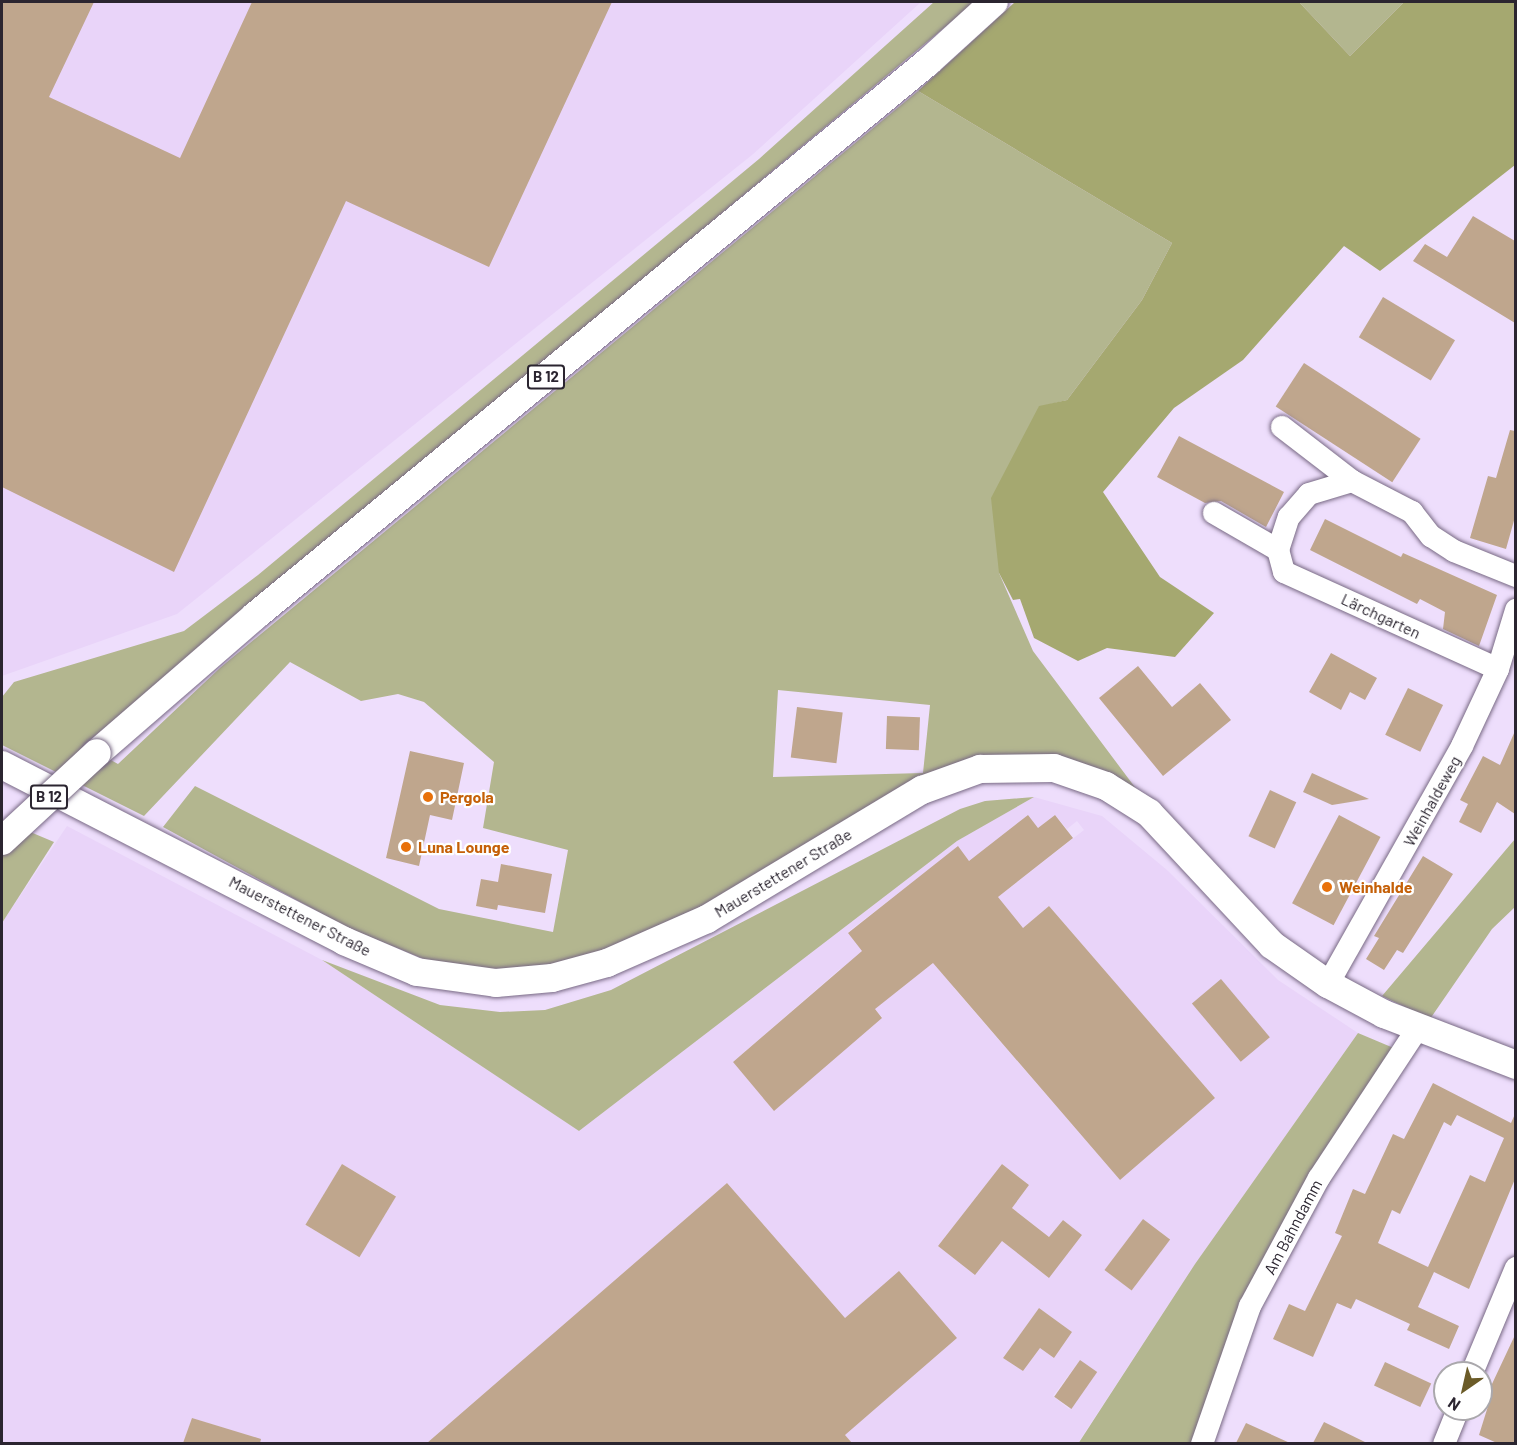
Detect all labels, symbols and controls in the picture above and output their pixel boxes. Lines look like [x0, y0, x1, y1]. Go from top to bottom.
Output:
road number: B 12 [526, 365, 566, 389]
street label: Lärchgarten [1338, 589, 1424, 643]
street label: Weinhaldeweg [1399, 752, 1465, 850]
road number: B 12 [29, 785, 68, 809]
place label: Pergola [440, 787, 494, 807]
marker: Pergola [421, 790, 435, 804]
street label: Mauerstettener Straße [711, 824, 855, 922]
place label: Luna Lounge [418, 837, 509, 857]
marker: Luna Lounge [399, 840, 413, 854]
street label: Mauerstettener Straße [226, 872, 374, 960]
place label: Weinhalde [1339, 877, 1412, 897]
marker: Weinhalde [1320, 880, 1334, 894]
street label: Am Bahndamm [1260, 1176, 1326, 1278]
north arrow [1433, 1361, 1493, 1421]
text: N [1444, 1394, 1464, 1416]

